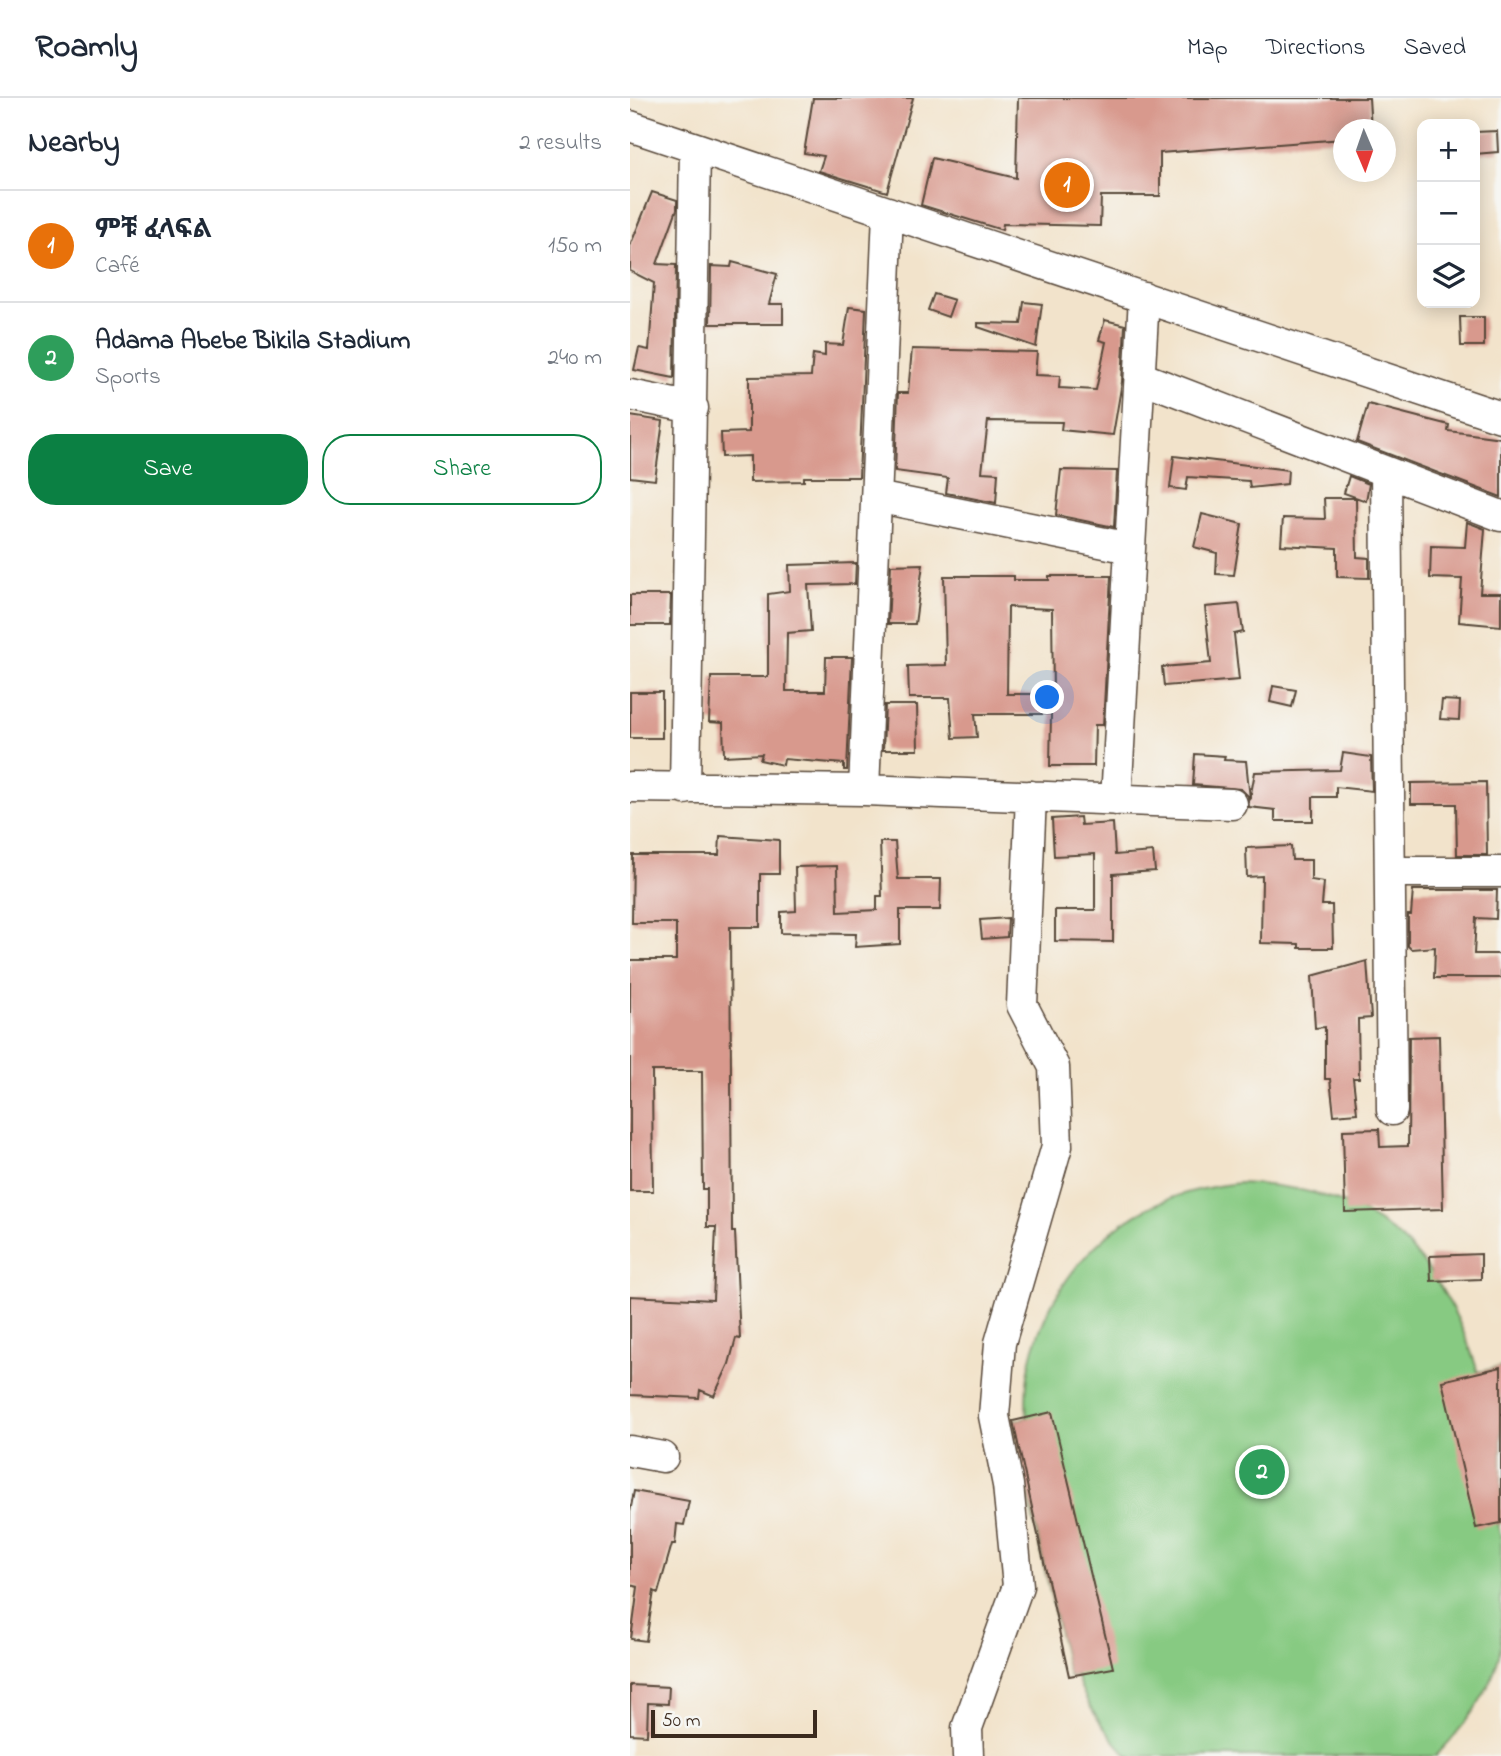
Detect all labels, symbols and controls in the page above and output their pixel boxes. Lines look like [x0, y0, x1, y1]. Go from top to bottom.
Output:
text: Roamly [35, 24, 138, 72]
text: Map [1187, 31, 1228, 66]
text: Directions [1266, 31, 1365, 66]
text: Saved [1403, 31, 1466, 66]
north arrow [1333, 119, 1396, 182]
map controls [1417, 119, 1480, 308]
button: + [1417, 119, 1480, 182]
text: Nearby [28, 122, 120, 166]
text: 2 results [519, 127, 602, 160]
pin: 1 [1044, 159, 1090, 211]
button: − [1417, 182, 1480, 245]
text: ምቹ ፈላፍል [95, 212, 212, 250]
text: 1 [47, 230, 55, 263]
text: 150 m [548, 230, 602, 263]
button: layers [1417, 245, 1480, 308]
text: Café [95, 250, 140, 283]
text: Adama Abebe Bikila Stadium [95, 323, 411, 361]
text: 2 [45, 342, 57, 375]
text: 240 m [548, 342, 602, 375]
text: Sports [95, 361, 161, 394]
button: Save [28, 434, 308, 505]
button: Share [322, 434, 602, 505]
your location [1030, 680, 1064, 714]
pin: 2 [1239, 1446, 1285, 1498]
scale bar [651, 1707, 817, 1739]
text: 50 m [662, 1708, 701, 1735]

